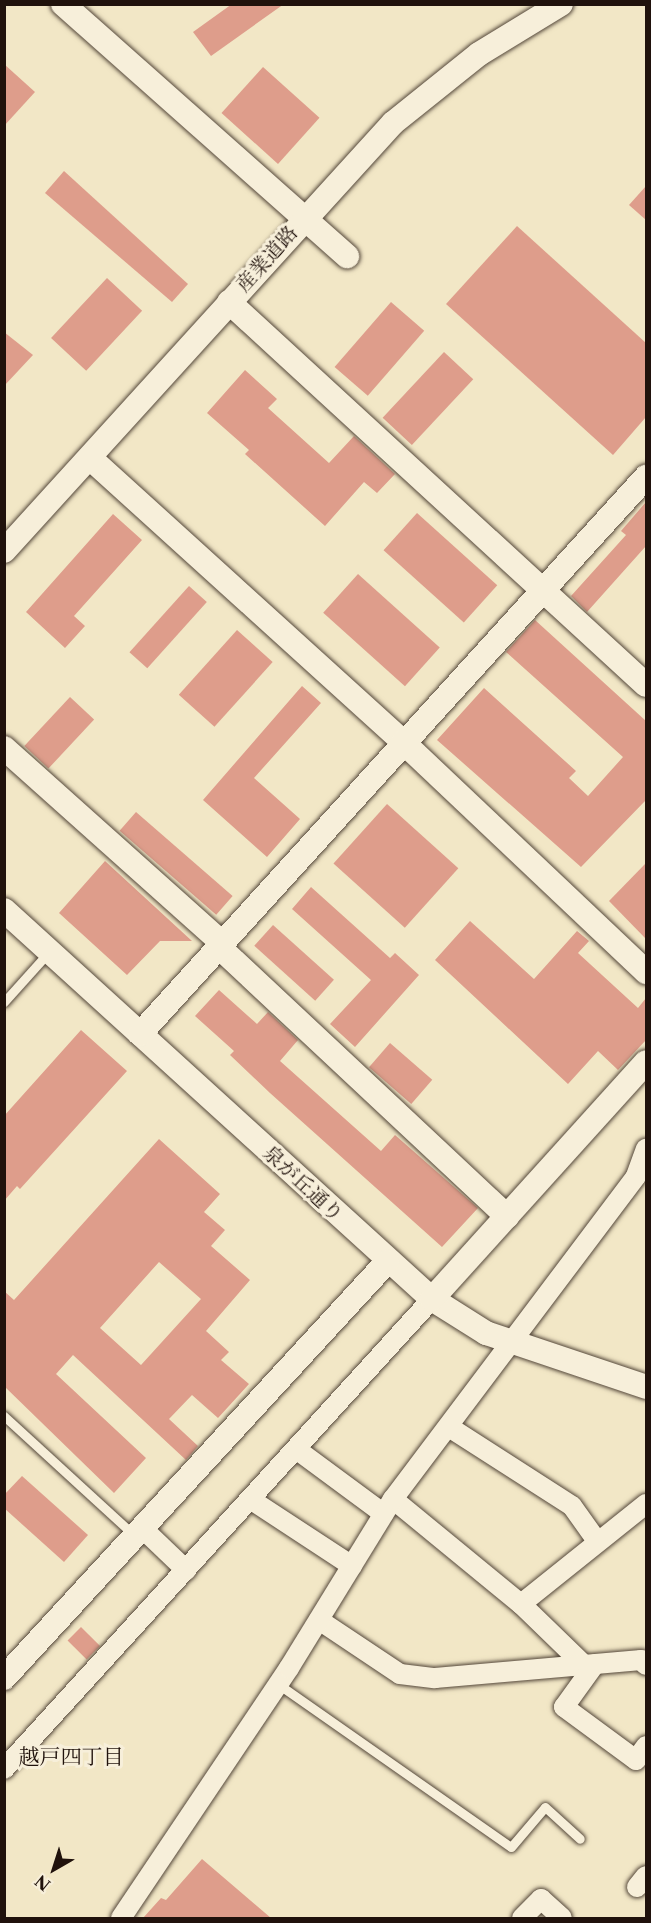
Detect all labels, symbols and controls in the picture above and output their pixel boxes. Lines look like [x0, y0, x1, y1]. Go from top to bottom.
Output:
street label: 産業道路 [231, 221, 303, 297]
street label: 泉が丘通り [258, 1141, 348, 1227]
district label: 越戸四丁目 [19, 1744, 123, 1770]
north arrow [24, 1839, 84, 1899]
text: N [31, 1871, 54, 1895]

